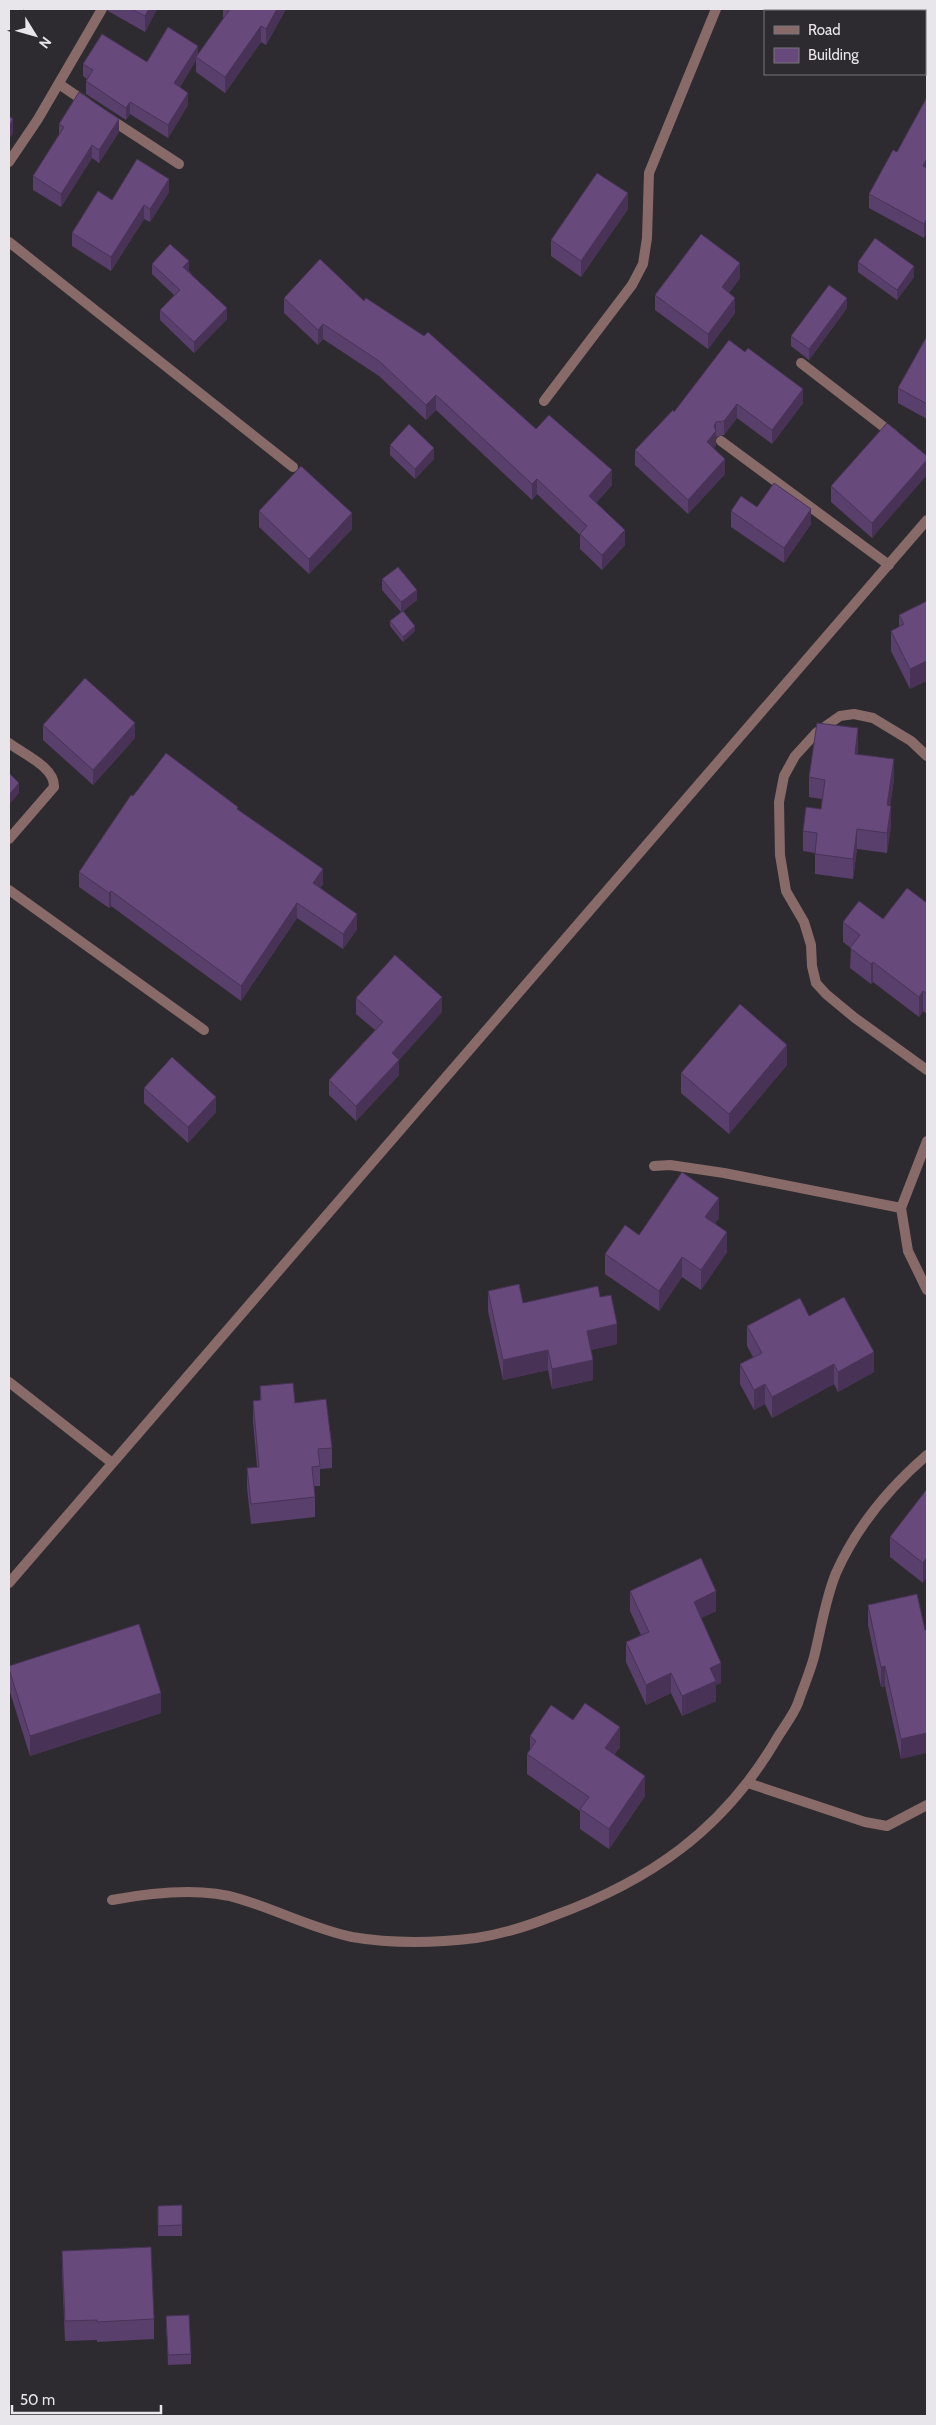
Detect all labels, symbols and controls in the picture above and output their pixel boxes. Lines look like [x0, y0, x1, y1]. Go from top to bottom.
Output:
north arrow [10, 10, 60, 60]
legend [764, 10, 926, 75]
text: Road [808, 21, 841, 39]
text: N [35, 33, 56, 52]
text: Building [808, 46, 859, 64]
scale bar [12, 2382, 161, 2414]
text: 50 m [20, 2391, 55, 2409]

